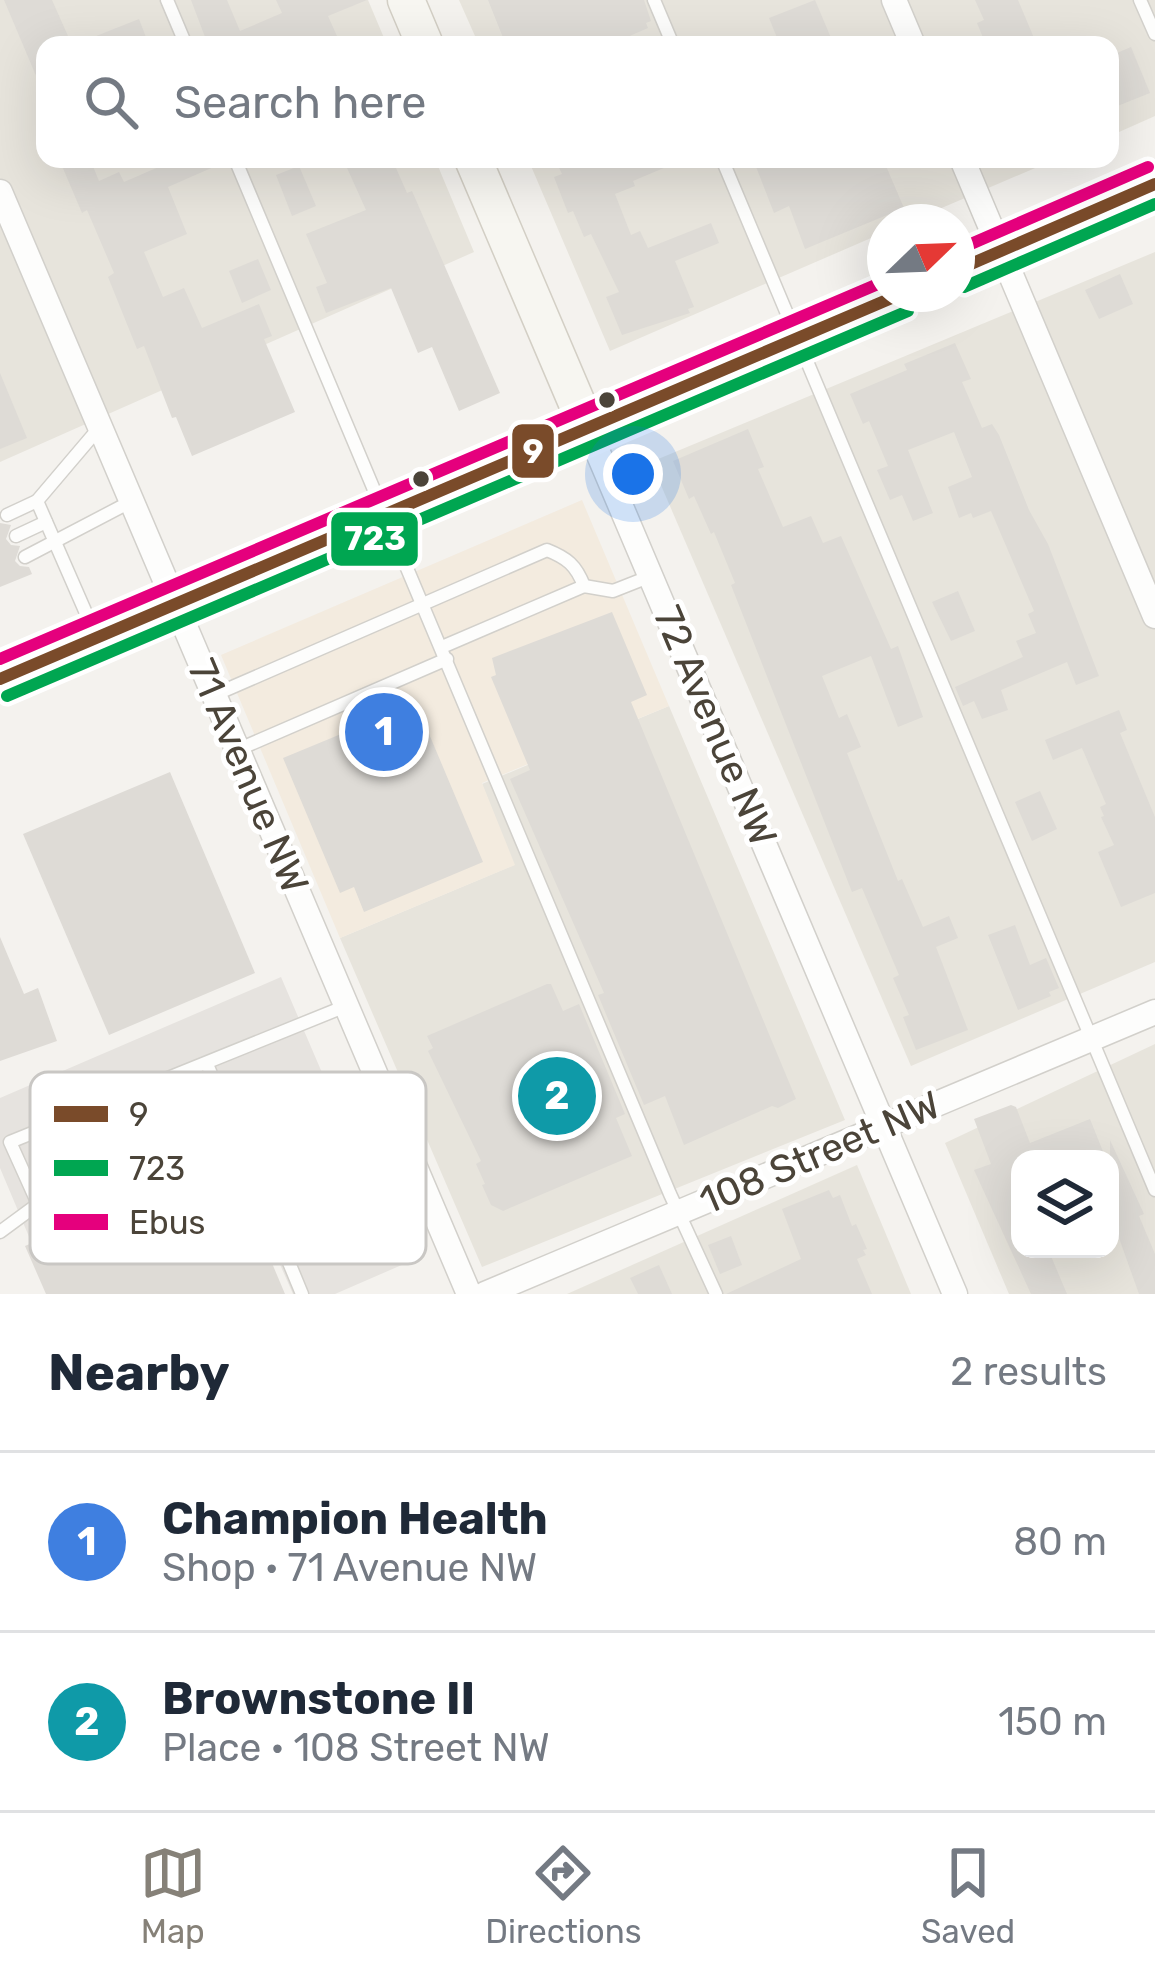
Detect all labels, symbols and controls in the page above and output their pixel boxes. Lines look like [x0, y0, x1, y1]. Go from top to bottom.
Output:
search box [36, 36, 1119, 168]
icon: search [78, 69, 144, 135]
text: Search here [174, 76, 426, 129]
north arrow [867, 204, 975, 312]
unlabelled marker [596, 389, 618, 411]
line badge: 9 [510, 422, 556, 480]
text: 9 [522, 432, 544, 471]
your location [603, 444, 663, 504]
unlabelled marker [410, 468, 432, 490]
line badge: 723 [329, 510, 420, 568]
text: 723 [344, 519, 406, 558]
street label: 72 Avenue NW [644, 599, 786, 853]
street label: 71 Avenue NW [178, 652, 318, 900]
pin: 1 [345, 687, 423, 777]
pin: 2 [518, 1051, 596, 1141]
legend [30, 1072, 426, 1264]
street label: 108 Street NW [693, 1082, 947, 1224]
text: 9 [129, 1095, 149, 1134]
text: 723 [129, 1149, 185, 1188]
map controls [1011, 1150, 1119, 1258]
button: layers [1011, 1150, 1119, 1258]
text: Ebus [129, 1203, 205, 1242]
text: Nearby [48, 1342, 230, 1403]
text: 2 results [950, 1349, 1107, 1395]
text: Champion Health [162, 1492, 548, 1545]
text: 1 [77, 1519, 97, 1565]
text: 80 m [1013, 1519, 1107, 1565]
text: Shop · 71 Avenue NW [162, 1545, 537, 1591]
text: Brownstone II [162, 1672, 475, 1725]
text: 2 [74, 1699, 100, 1745]
text: 150 m [998, 1699, 1107, 1745]
text: Place · 108 Street NW [162, 1725, 550, 1771]
tab: Map [140, 1840, 206, 1951]
tab: Directions [485, 1840, 642, 1951]
tab: Saved [921, 1840, 1015, 1951]

